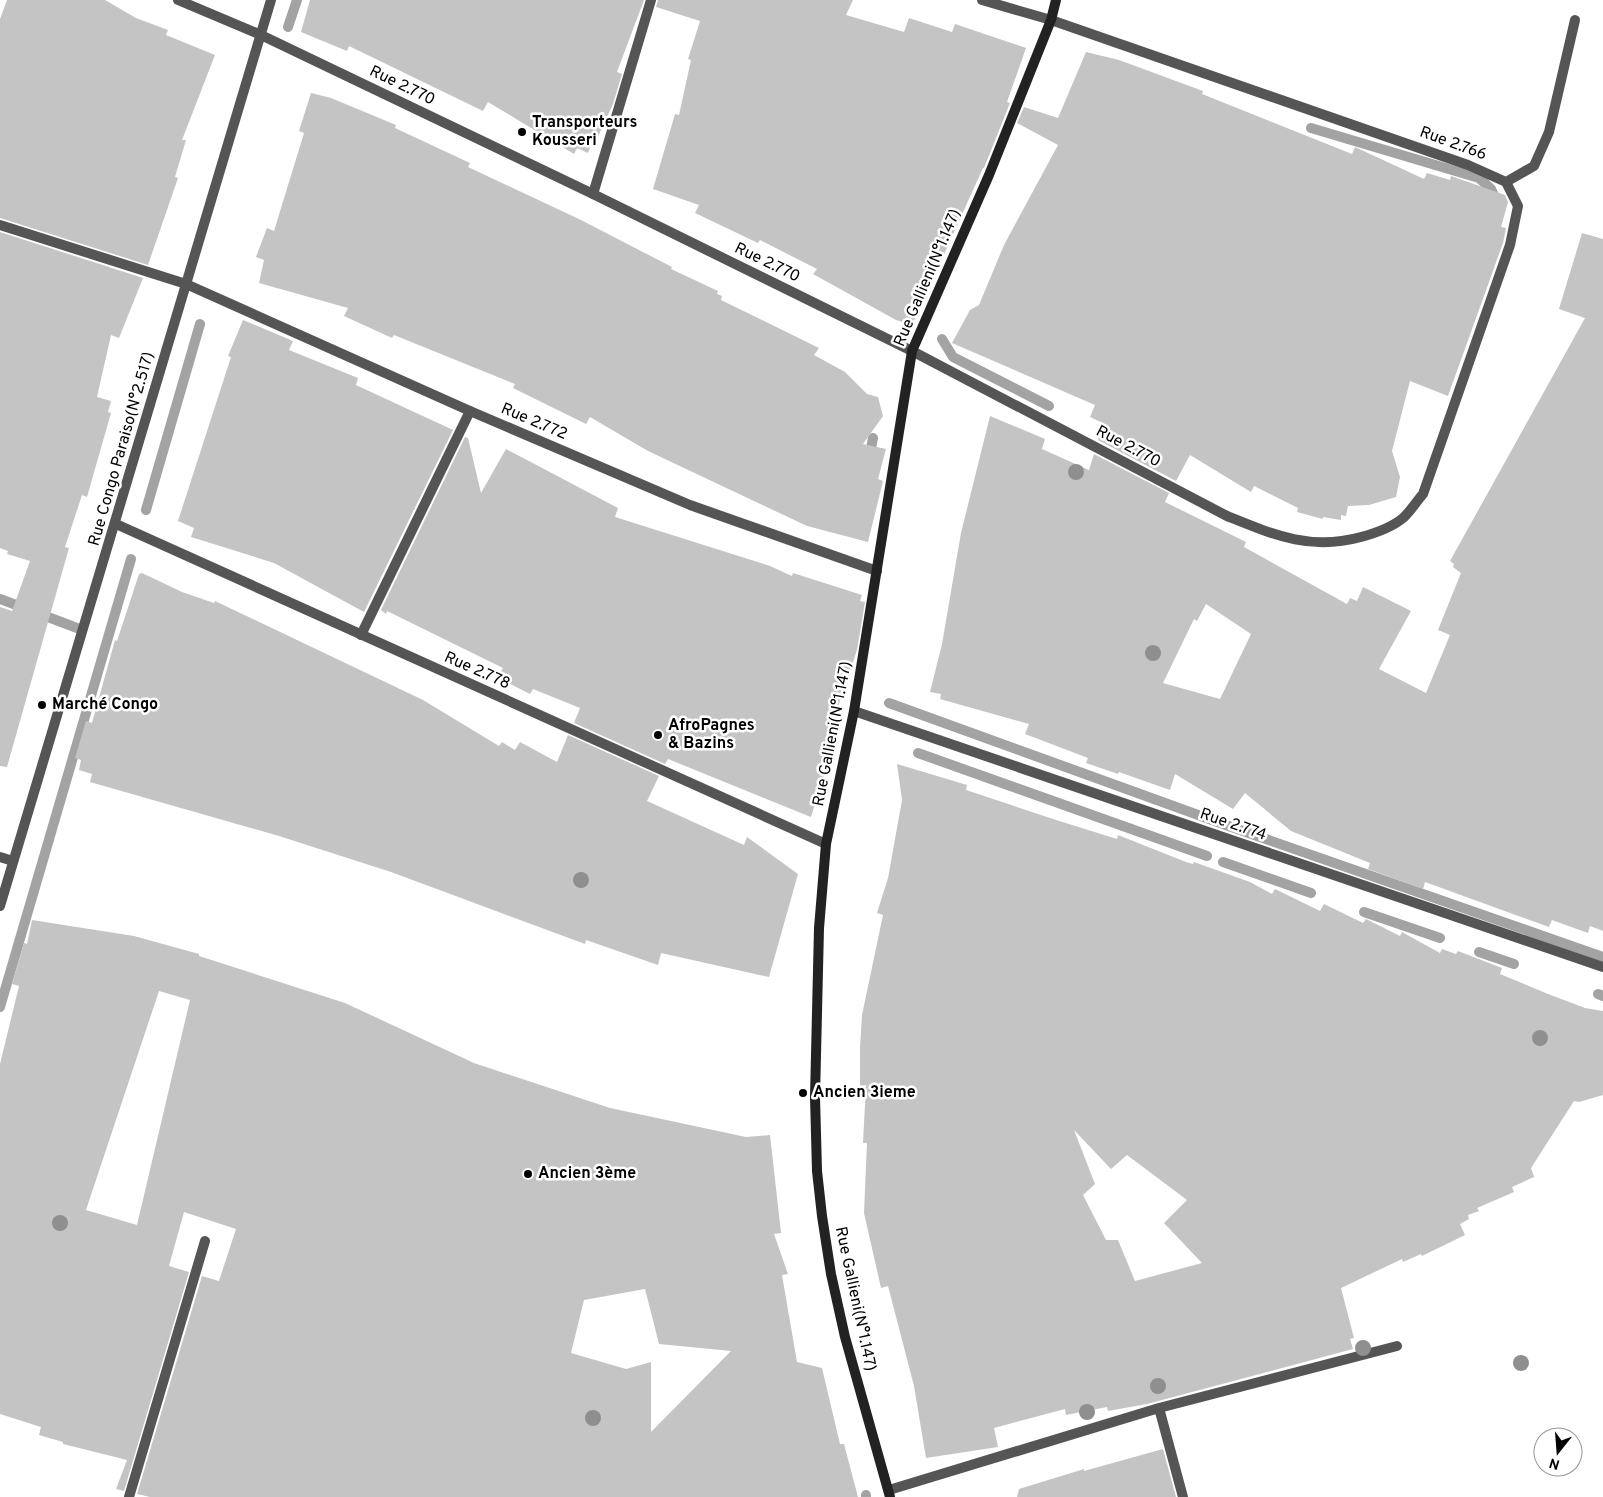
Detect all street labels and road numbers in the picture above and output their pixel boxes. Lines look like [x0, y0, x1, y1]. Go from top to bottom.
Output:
street label: Rue 2.770 [366, 62, 438, 110]
street label: Rue 2.766 [1417, 123, 1489, 165]
street label: Rue Gallieni(N°1.147) [890, 206, 966, 350]
street label: Rue 2.770 [731, 239, 803, 287]
street label: Rue Congo Paraiso(N°2.517) [85, 350, 159, 548]
street label: Rue 2.772 [498, 399, 570, 445]
street label: Rue 2.770 [1092, 422, 1164, 472]
street label: Rue 2.778 [441, 648, 513, 694]
street label: Rue Gallieni(N°1.147) [809, 660, 857, 808]
street label: Rue 2.774 [1197, 804, 1269, 846]
street label: Rue Gallieni(N°1.147) [830, 1225, 880, 1373]

